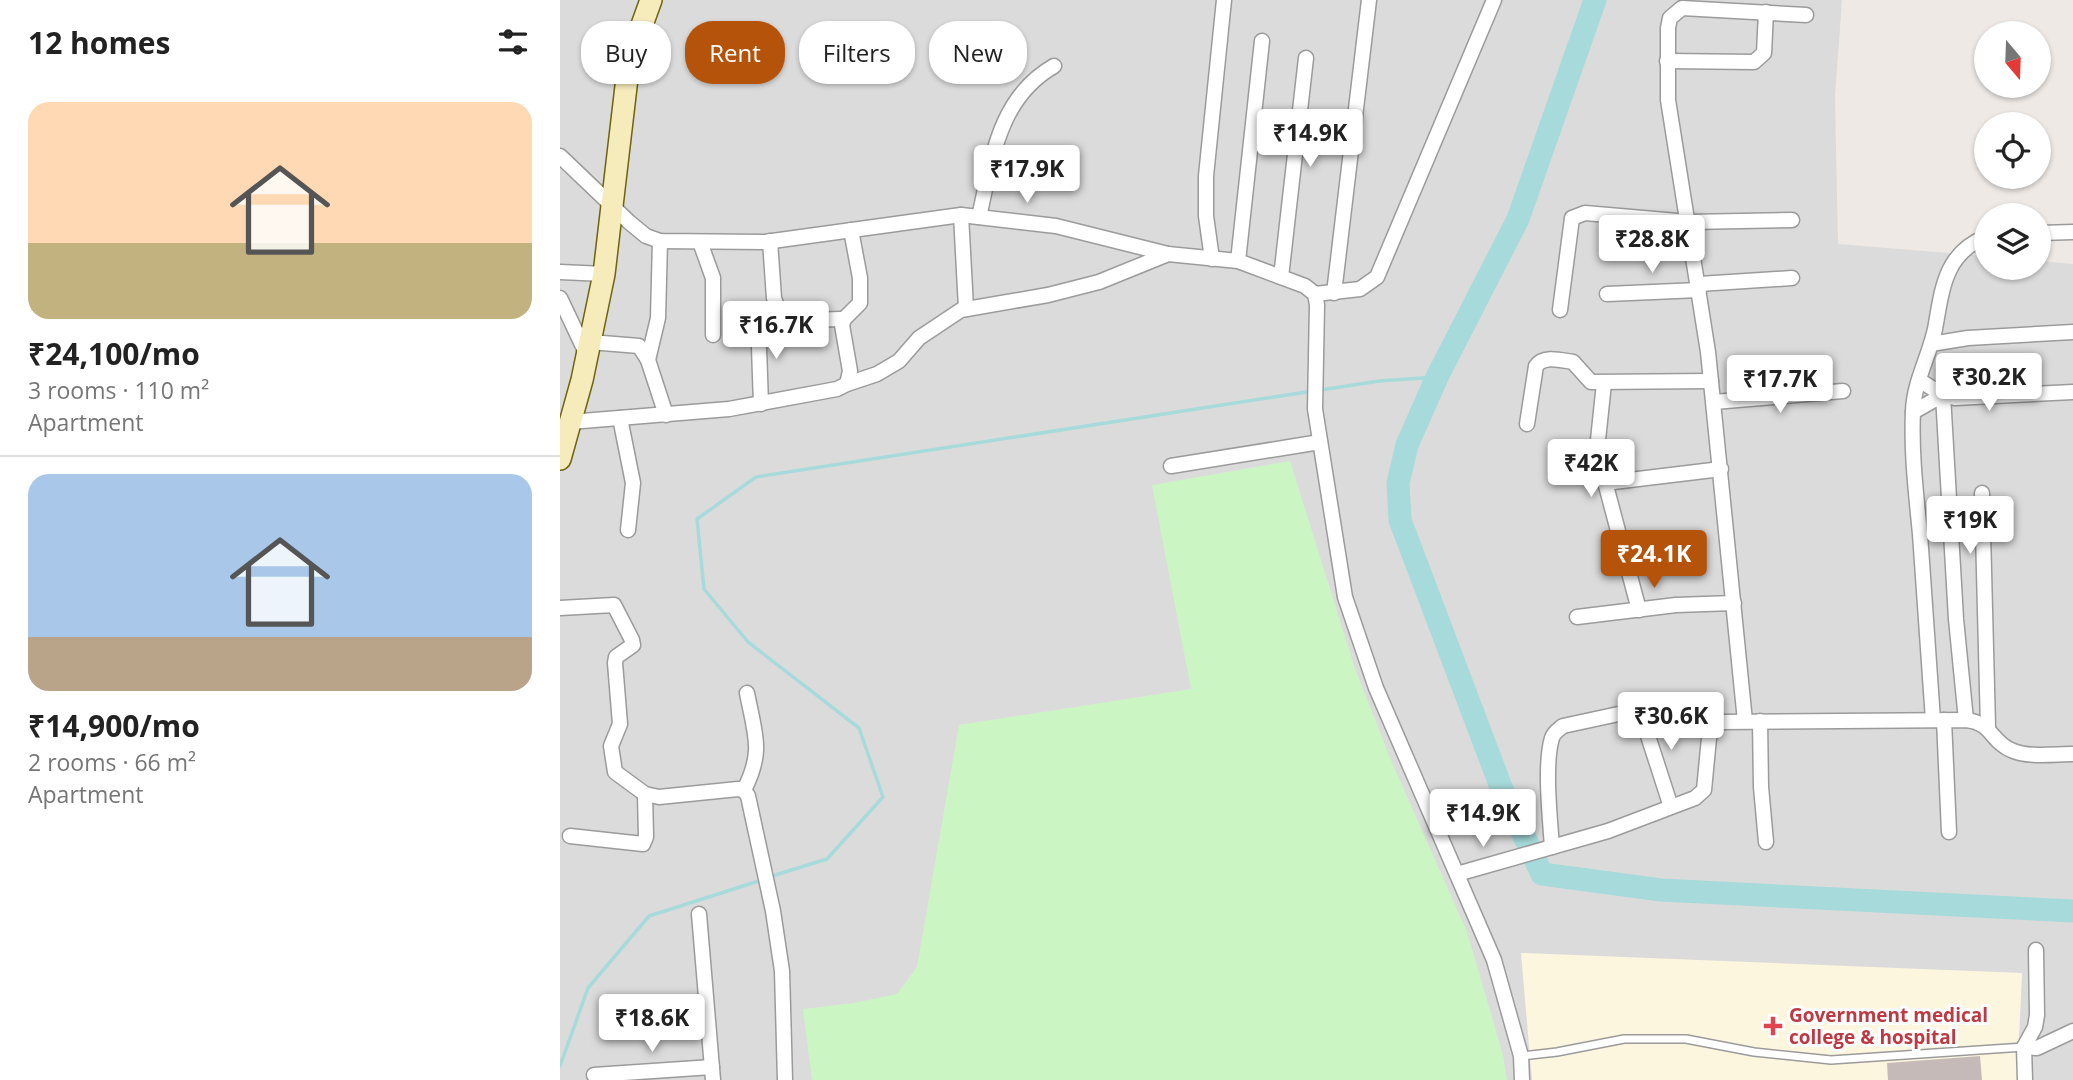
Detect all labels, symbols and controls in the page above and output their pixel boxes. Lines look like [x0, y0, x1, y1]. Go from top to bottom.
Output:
chip: Buy [581, 21, 671, 84]
chip: Rent [685, 21, 785, 84]
chip: Filters [799, 21, 915, 84]
chip: New [929, 21, 1027, 84]
north arrow [1974, 21, 2051, 98]
map controls [1974, 21, 2051, 280]
text: 12 homes [28, 22, 171, 63]
icon: filters [494, 23, 532, 61]
pin: ₹14.9K [1253, 110, 1367, 169]
button: locate [1974, 112, 2051, 189]
text: ₹14.9K [1273, 116, 1347, 148]
pin: ₹17.9K [970, 146, 1084, 205]
icon: home [217, 147, 343, 273]
text: ₹17.9K [990, 152, 1064, 184]
button: layers [1974, 203, 2051, 280]
pin: ₹28.8K [1595, 216, 1709, 275]
text: ₹28.8K [1615, 222, 1689, 254]
pin: ₹16.7K [719, 302, 833, 361]
text: ₹16.7K [739, 308, 813, 340]
text: ₹24,100/mo [28, 333, 200, 374]
pin: ₹30.2K [1932, 354, 2046, 413]
pin: ₹17.7K [1723, 356, 1837, 415]
text: ₹30.2K [1952, 360, 2026, 392]
text: ₹17.7K [1743, 362, 1817, 394]
text: 3 rooms · 110 m² [28, 374, 209, 406]
text: Apartment [28, 406, 144, 438]
pin: ₹42K [1550, 440, 1632, 499]
text: ₹42K [1564, 446, 1618, 478]
pin: ₹19K [1929, 496, 2011, 556]
text: ₹19K [1943, 503, 1997, 535]
icon: home [217, 519, 343, 645]
pin: ₹24.1K [1597, 530, 1711, 590]
text: ₹24.1K [1617, 537, 1691, 569]
pin: ₹30.6K [1614, 692, 1728, 752]
text: ₹30.6K [1634, 699, 1708, 731]
text: ₹14,900/mo [28, 705, 200, 746]
text: 2 rooms · 66 m² [28, 746, 196, 778]
text: Apartment [28, 778, 144, 810]
pin: ₹14.9K [1426, 790, 1540, 849]
text: ₹14.9K [1446, 796, 1520, 828]
pin: ₹18.6K [595, 995, 709, 1054]
text: ₹18.6K [615, 1001, 689, 1033]
place label: Government medical college & hospital [1789, 1002, 1988, 1050]
marker: Government medical college & hospital [1763, 1016, 1783, 1036]

